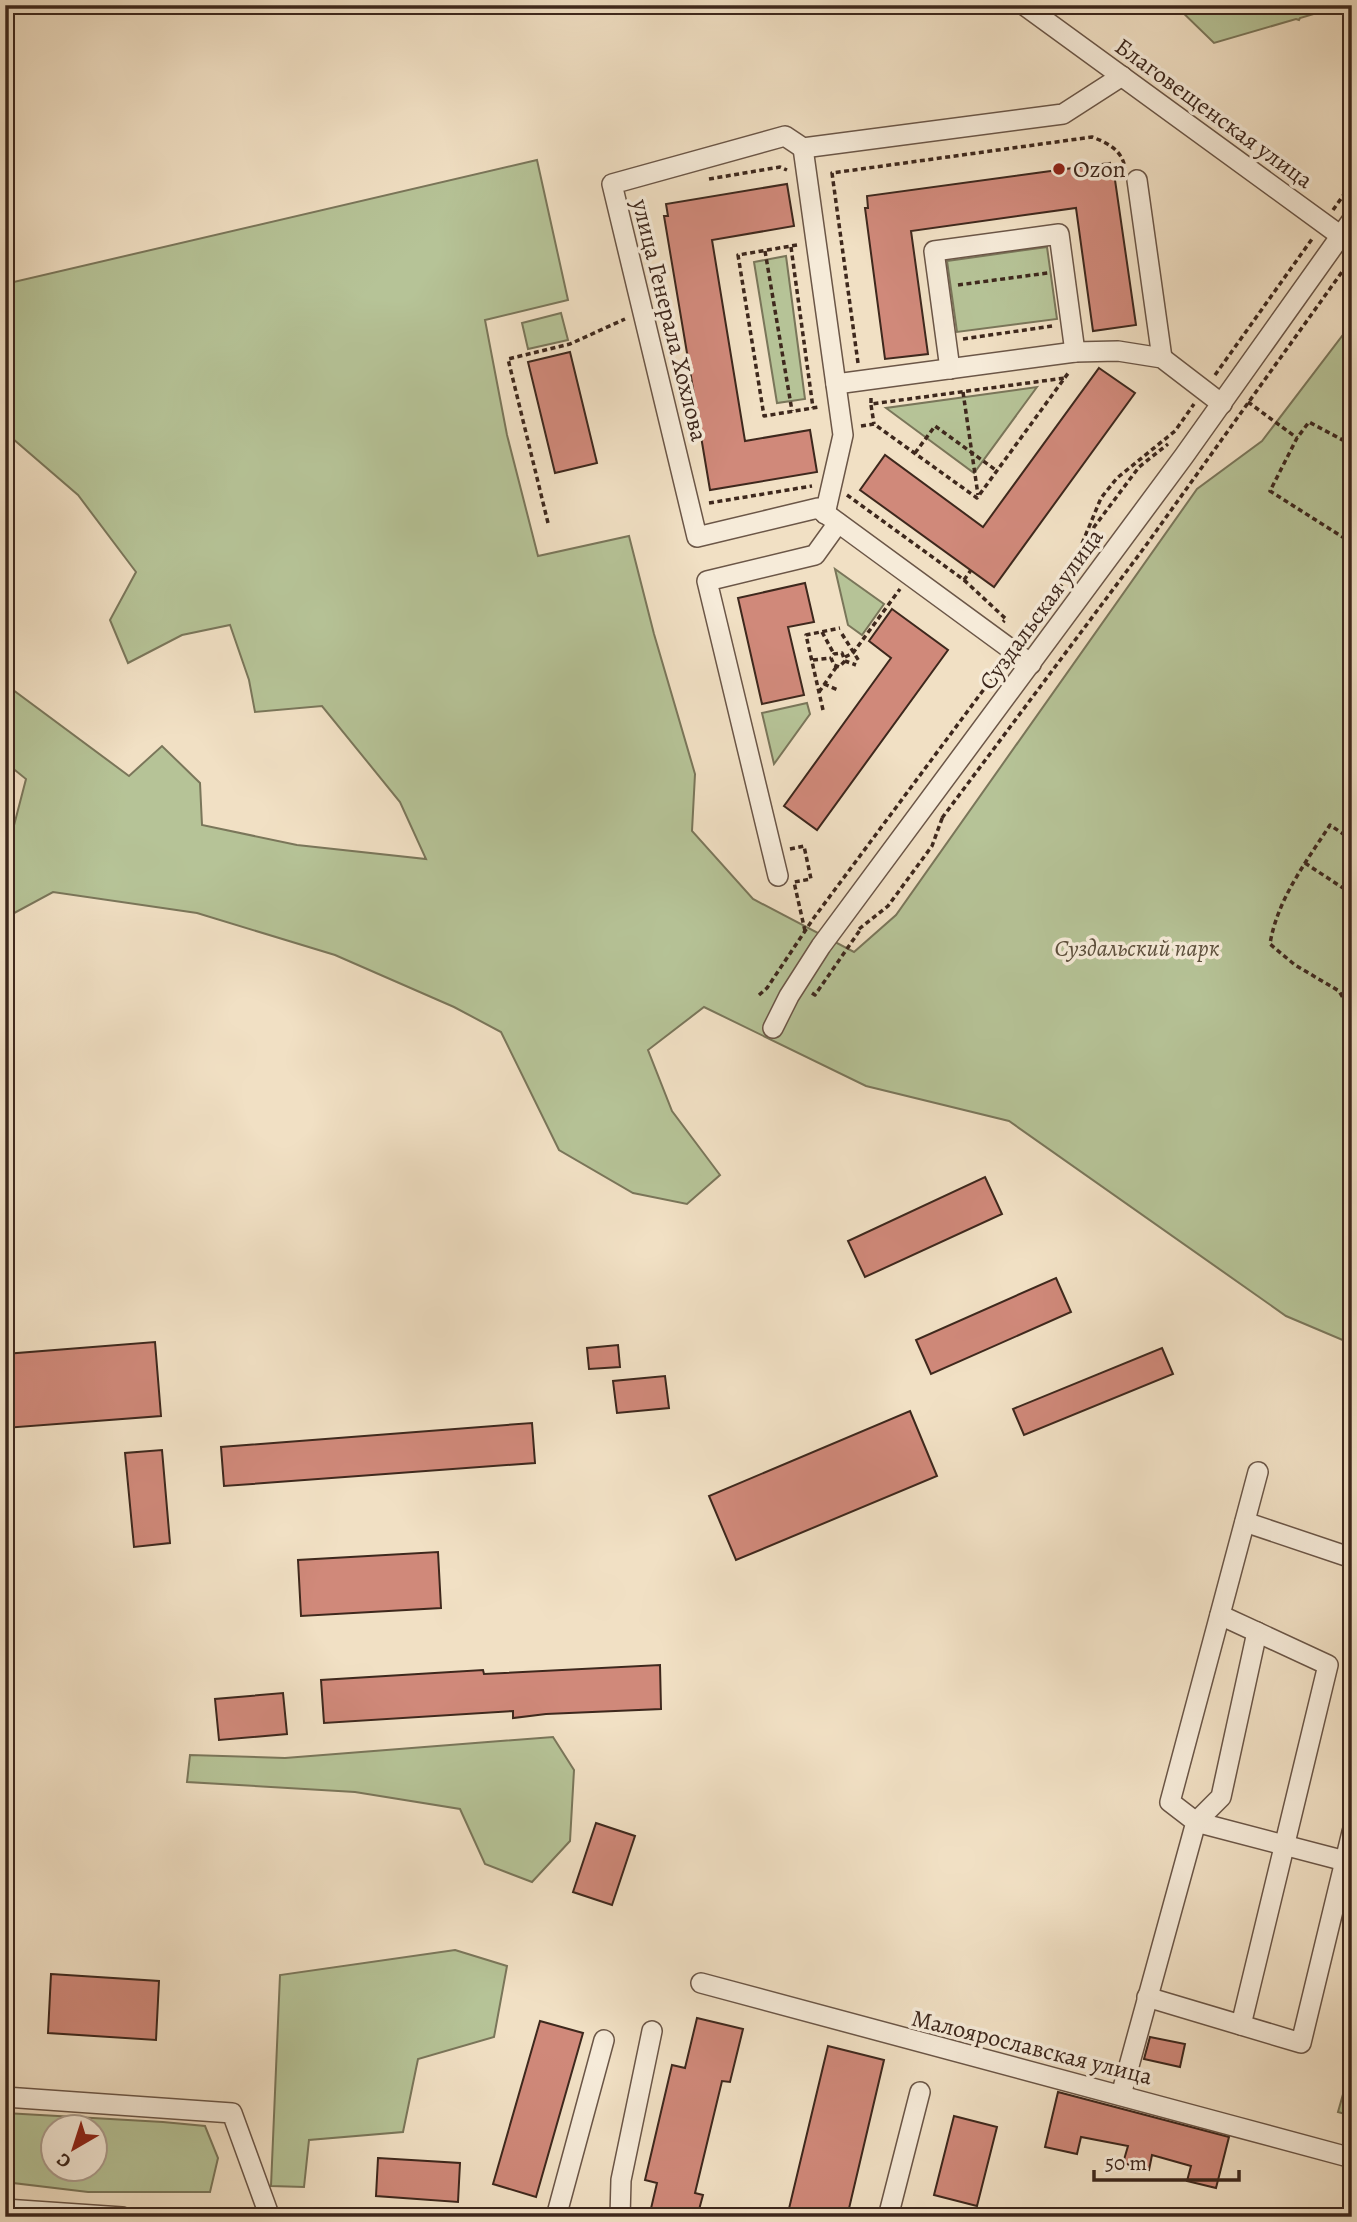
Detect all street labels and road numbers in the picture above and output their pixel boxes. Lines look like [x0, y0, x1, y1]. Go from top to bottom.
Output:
street label: Благовещенская улица [1109, 30, 1319, 196]
street label: улица Генерала Хохлова [624, 195, 716, 444]
street label: Суздальская улица [972, 522, 1110, 696]
street label: Малоярославская улица [908, 2002, 1156, 2092]

